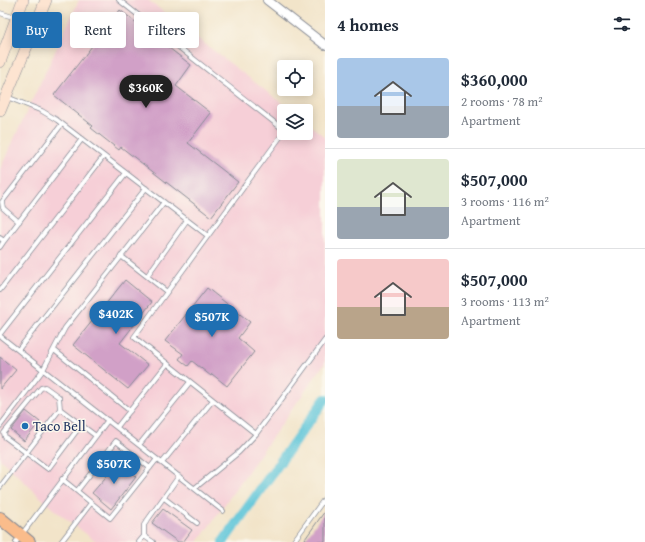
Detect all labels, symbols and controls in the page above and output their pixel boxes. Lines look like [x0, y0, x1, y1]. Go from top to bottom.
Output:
chip: Buy [12, 12, 62, 48]
chip: Rent [70, 12, 126, 48]
chip: Filters [134, 12, 199, 48]
text: 4 homes [337, 12, 399, 37]
icon: filters [611, 13, 633, 35]
map controls [277, 60, 313, 140]
button: locate [277, 60, 313, 96]
text: $360,000 [461, 67, 527, 92]
icon: home [369, 74, 417, 122]
pin: $360K [118, 75, 174, 109]
text: $360K [128, 78, 164, 97]
text: 2 rooms · 78 m² [461, 92, 543, 111]
button: layers [277, 104, 313, 140]
text: Apartment [461, 111, 521, 130]
text: $507,000 [461, 167, 527, 192]
icon: home [369, 175, 417, 223]
text: 3 rooms · 116 m² [461, 192, 549, 211]
text: Apartment [461, 211, 521, 230]
text: $507,000 [461, 267, 527, 292]
icon: home [369, 275, 417, 323]
text: 3 rooms · 113 m² [461, 292, 549, 311]
pin: $402K [88, 301, 144, 335]
text: $402K [98, 304, 134, 323]
pin: $507K [184, 304, 240, 338]
text: $507K [194, 307, 230, 326]
text: Apartment [461, 311, 521, 330]
place label: Taco Bell [33, 416, 86, 436]
marker: Taco Bell [20, 421, 30, 431]
pin: $507K [86, 451, 142, 485]
text: $507K [96, 454, 132, 473]

